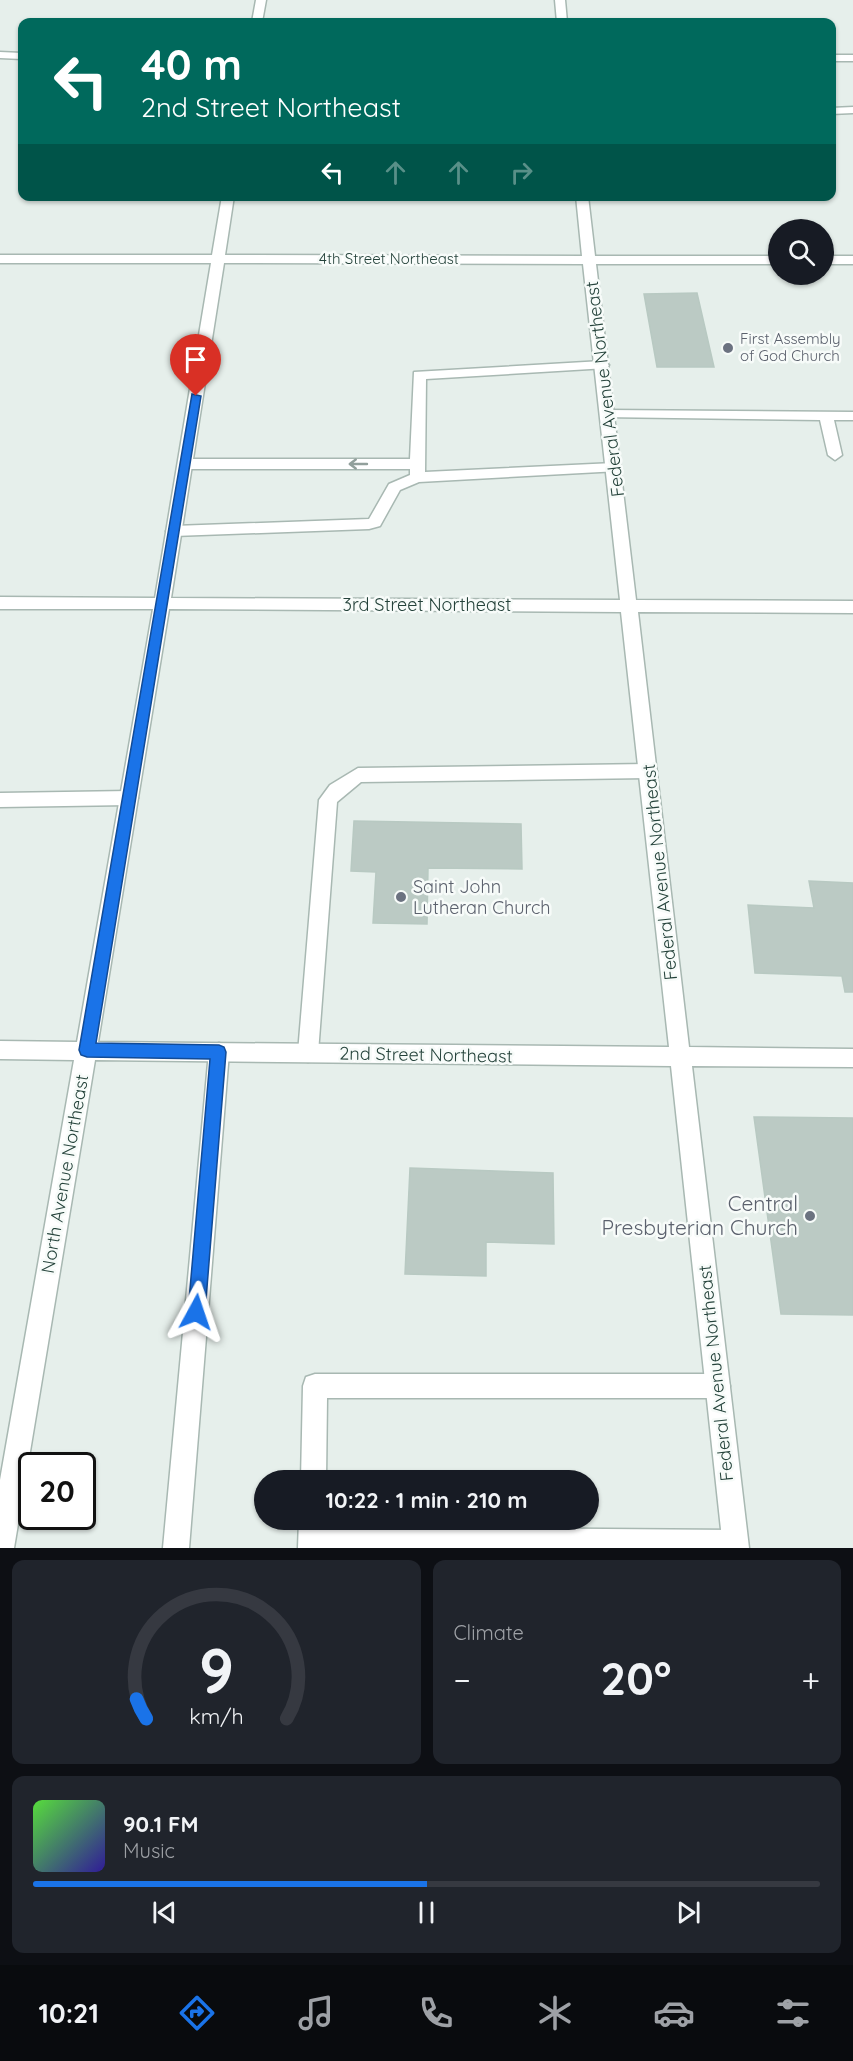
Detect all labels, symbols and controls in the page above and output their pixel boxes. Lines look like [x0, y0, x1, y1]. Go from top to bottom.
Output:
text: 40 m [141, 38, 242, 91]
icon: left [42, 42, 120, 120]
text: 2nd Street Northeast [141, 90, 401, 124]
icon: left [316, 156, 349, 189]
icon: ahead [379, 156, 412, 189]
icon: ahead [442, 156, 475, 189]
icon: right [505, 156, 538, 189]
map controls [768, 219, 834, 285]
button: search [768, 219, 834, 285]
street label: 4th Street Northeast [319, 249, 459, 268]
street label: Federal Avenue Northeast [580, 280, 629, 498]
place label: First Assembly of God Church [740, 329, 840, 365]
pin [170, 334, 221, 396]
marker: First Assembly of God Church [721, 341, 735, 355]
icon: arrive [179, 343, 212, 376]
one-way arrow [349, 458, 369, 470]
street label: 3rd Street Northeast [343, 593, 511, 616]
street label: Federal Avenue Northeast [637, 763, 682, 981]
place label: Saint John Lutheran Church [413, 875, 551, 919]
marker: Saint John Lutheran Church [394, 890, 408, 904]
street label: 2nd Street Northeast [339, 1041, 513, 1068]
street label: North Avenue Northeast [36, 1073, 93, 1275]
place label: Central Presbyterian Church [601, 1190, 798, 1240]
marker: Central Presbyterian Church [803, 1209, 817, 1223]
street label: Federal Avenue Northeast [693, 1264, 738, 1482]
position arrow [164, 1280, 228, 1344]
speed limit sign: 20 [18, 1452, 96, 1530]
text: 10:22 · 1 min · 210 m [326, 1486, 527, 1514]
text: Climate [454, 1620, 524, 1645]
text: 9 [199, 1631, 234, 1709]
text: 20° [601, 1650, 671, 1706]
text: − [454, 1659, 471, 1700]
text: + [801, 1659, 820, 1700]
text: km/h [189, 1703, 243, 1729]
text: 90.1 FM [123, 1810, 198, 1838]
text: Music [123, 1838, 175, 1863]
icon: previous [148, 1896, 181, 1929]
icon: pause [410, 1896, 443, 1929]
icon: next [672, 1896, 705, 1929]
icon: directions [176, 1992, 218, 2034]
icon: music [295, 1992, 337, 2034]
icon: phone [415, 1992, 457, 2034]
icon: climate [534, 1992, 576, 2034]
icon: car [653, 1992, 695, 2034]
icon: filters [772, 1992, 814, 2034]
text: 10:21 [39, 1996, 99, 2030]

